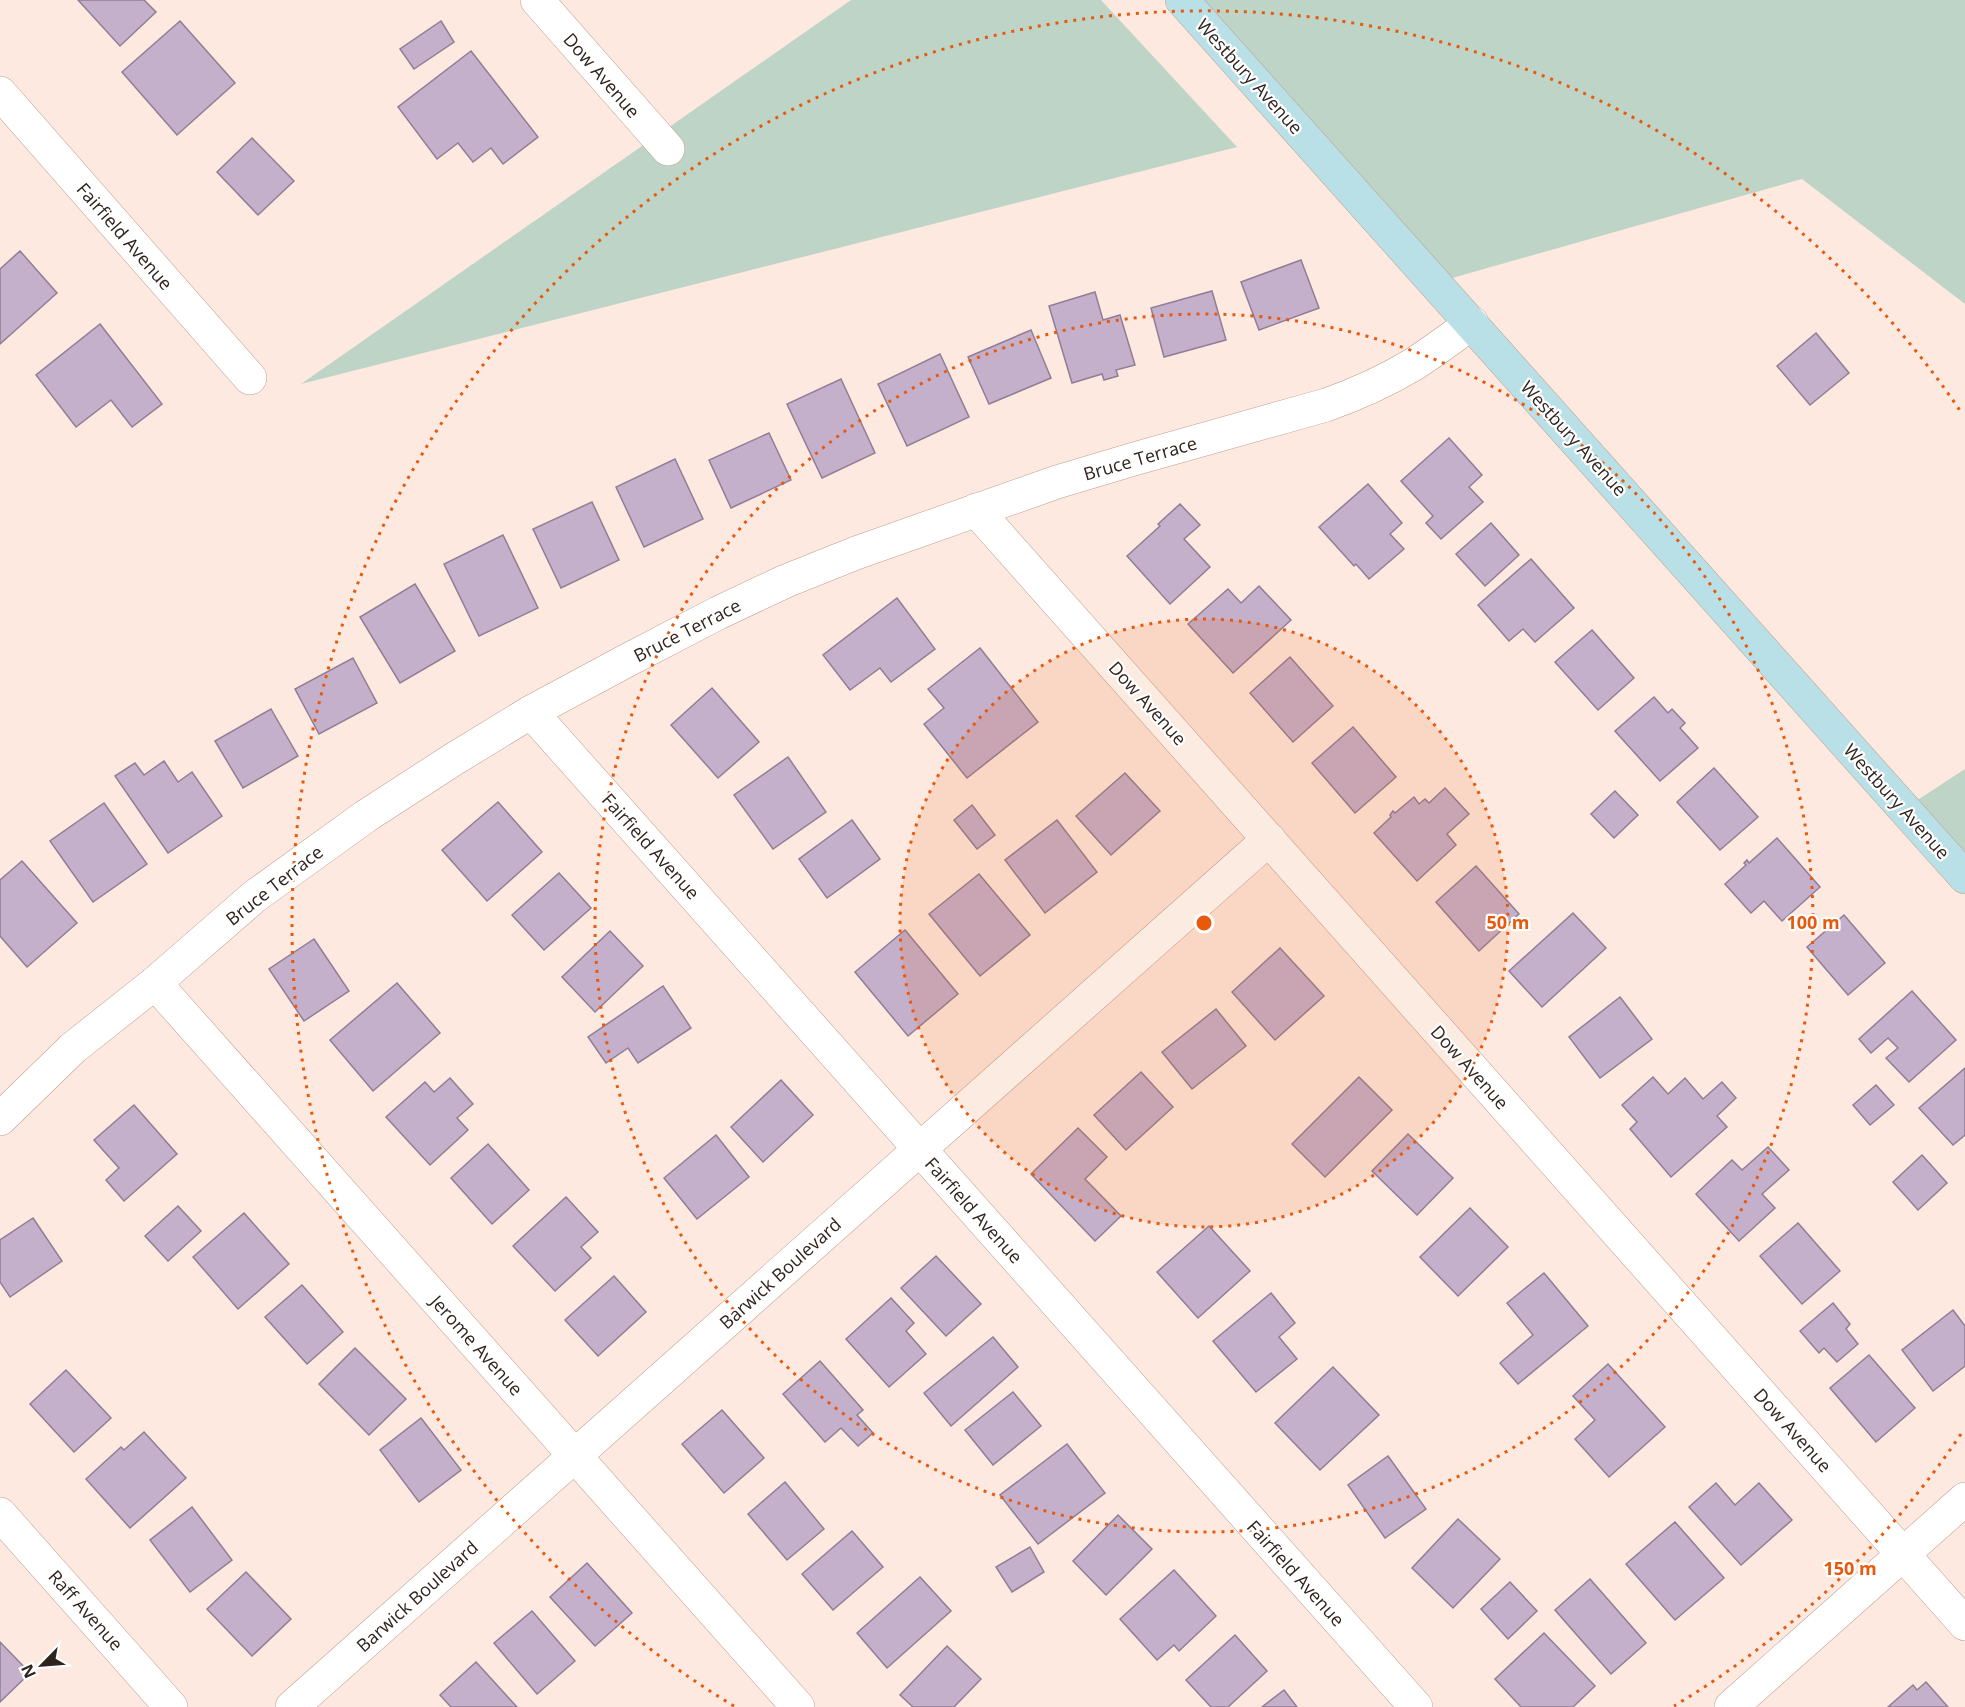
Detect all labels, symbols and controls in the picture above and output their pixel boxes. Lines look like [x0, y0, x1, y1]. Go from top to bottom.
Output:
street label: Westbury Avenue [1192, 13, 1308, 139]
street label: Dow Avenue [558, 27, 646, 123]
street label: Fairfield Avenue [72, 177, 178, 295]
street label: Westbury Avenue [1516, 375, 1632, 501]
street label: Bruce Terrace [1081, 430, 1199, 486]
street label: Bruce Terrace [629, 593, 745, 667]
street label: Dow Avenue [1104, 656, 1192, 750]
street label: Westbury Avenue [1839, 738, 1955, 864]
street label: Fairfield Avenue [597, 788, 705, 904]
street label: Bruce Terrace [221, 840, 327, 930]
text: 50 m [1487, 910, 1529, 934]
text: 100 m [1786, 910, 1840, 934]
centre of rings [1194, 913, 1214, 933]
street label: Dow Avenue [1426, 1020, 1514, 1114]
street label: Fairfield Avenue [920, 1152, 1028, 1268]
street label: Barwick Boulevard [714, 1212, 846, 1334]
street label: Jerome Avenue [424, 1288, 528, 1400]
street label: Dow Avenue [1749, 1383, 1837, 1477]
street label: Fairfield Avenue [1242, 1515, 1350, 1631]
street label: Barwick Boulevard [351, 1535, 483, 1657]
text: 150 m [1823, 1556, 1877, 1580]
street label: Raff Avenue [43, 1565, 129, 1655]
north arrow [12, 1635, 72, 1695]
text: N [16, 1661, 41, 1682]

